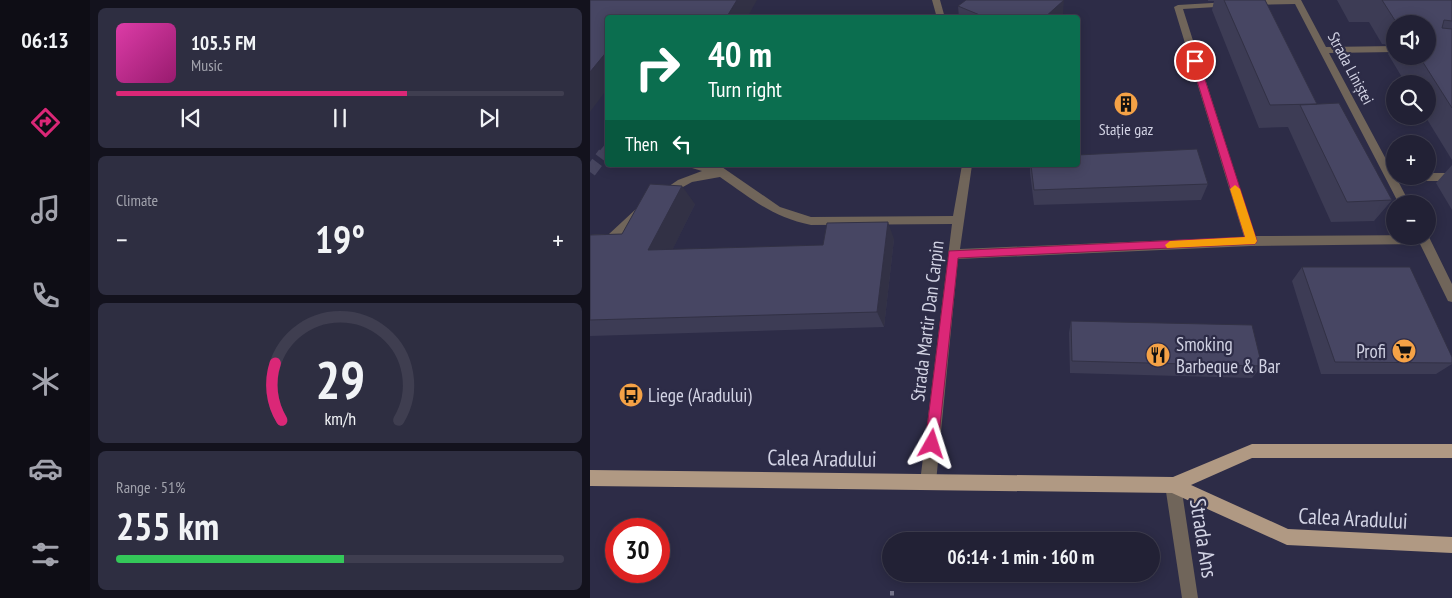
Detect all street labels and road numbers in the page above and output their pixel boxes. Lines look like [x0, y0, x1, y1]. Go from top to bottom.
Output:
street label: Strada Liniștei [1324, 28, 1378, 108]
street label: Strada Martir Dan Carpin [905, 239, 949, 403]
street label: Calea Aradului [767, 443, 877, 473]
street label: Strada Ans [1184, 496, 1224, 580]
street label: Calea Aradului [1298, 501, 1408, 535]

